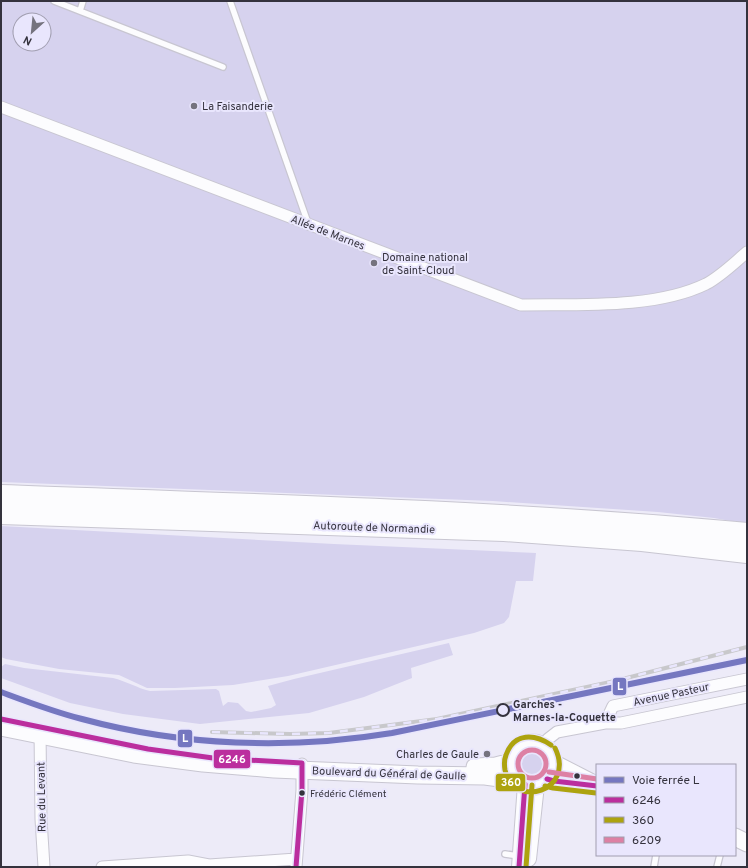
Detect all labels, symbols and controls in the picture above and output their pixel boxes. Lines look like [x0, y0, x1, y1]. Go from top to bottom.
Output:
north arrow [12, 12, 52, 52]
text: N [21, 32, 35, 48]
place label: La Faisanderie [202, 100, 273, 114]
marker: La Faisanderie [189, 101, 199, 111]
street label: Allée de Marnes [289, 212, 367, 254]
place label: Domaine national de Saint-Cloud [382, 251, 468, 278]
marker: Domaine national de Saint-Cloud [369, 258, 379, 268]
street label: Autoroute de Normandie [313, 519, 435, 537]
line badge: L [612, 677, 627, 696]
text: L [617, 680, 624, 694]
street label: Avenue Pasteur [632, 680, 711, 710]
place label: Garches - Marnes-la-Coquette [513, 698, 616, 725]
marker: Garches - Marnes-la-Coquette [496, 703, 510, 717]
line badge: L [177, 729, 193, 748]
text: L [182, 732, 189, 746]
place label: Charles de Gaule [396, 748, 479, 762]
line badge: 6246 [213, 749, 251, 769]
marker: Charles de Gaule [482, 749, 492, 759]
text: 6246 [218, 753, 246, 767]
street label: Rue du Levant [34, 762, 50, 832]
street label: Boulevard du Général de Gaulle [312, 764, 466, 784]
legend [596, 764, 736, 856]
unlabelled marker [572, 771, 582, 781]
line badge: 360 [495, 773, 526, 792]
text: Voie ferrée L [632, 773, 700, 789]
text: 360 [501, 776, 521, 790]
marker: Frédéric Clément [297, 788, 307, 798]
place label: Frédéric Clément [310, 788, 387, 801]
text: 6246 [632, 793, 661, 809]
text: 360 [632, 813, 654, 829]
text: 6209 [632, 833, 661, 849]

